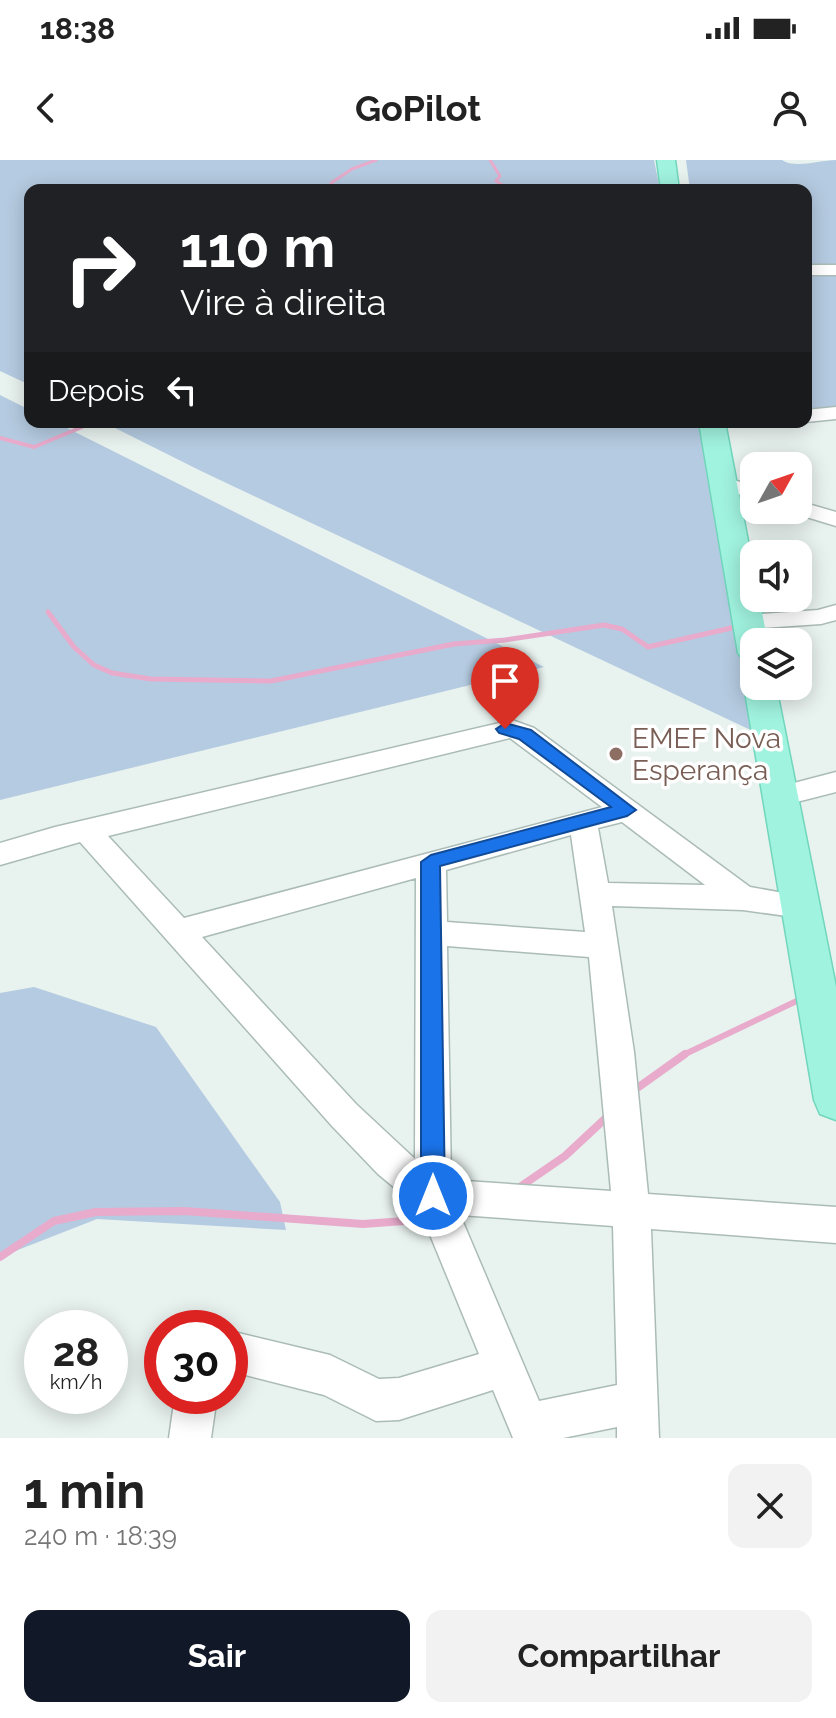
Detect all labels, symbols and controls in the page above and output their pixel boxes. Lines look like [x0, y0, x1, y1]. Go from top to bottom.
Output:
text: 18:38 [40, 11, 115, 46]
icon: back [24, 86, 68, 130]
icon: person [768, 86, 812, 130]
text: GoPilot [355, 87, 481, 129]
text: 110 m [180, 214, 335, 280]
icon: right [48, 216, 152, 320]
text: Vire à direita [180, 281, 386, 323]
icon: left [160, 368, 204, 412]
text: Depois [48, 373, 144, 408]
north arrow [740, 452, 812, 524]
map controls [740, 452, 812, 700]
button: sound [740, 540, 812, 612]
button: layers [740, 628, 812, 700]
pin [471, 647, 539, 729]
icon: arrive [483, 659, 527, 703]
place label: EMEF Nova Esperança [632, 722, 781, 787]
marker: EMEF Nova Esperança [607, 745, 625, 763]
position arrow [391, 1154, 475, 1238]
speed limit sign: 30 [144, 1310, 248, 1414]
text: 28 [53, 1328, 99, 1375]
text: km/h [50, 1370, 102, 1394]
text: 1 min [24, 1463, 145, 1519]
button: close [728, 1464, 812, 1548]
text: 240 m · 18:39 [24, 1521, 177, 1551]
button: Sair [24, 1610, 410, 1702]
button: Compartilhar [426, 1610, 812, 1702]

